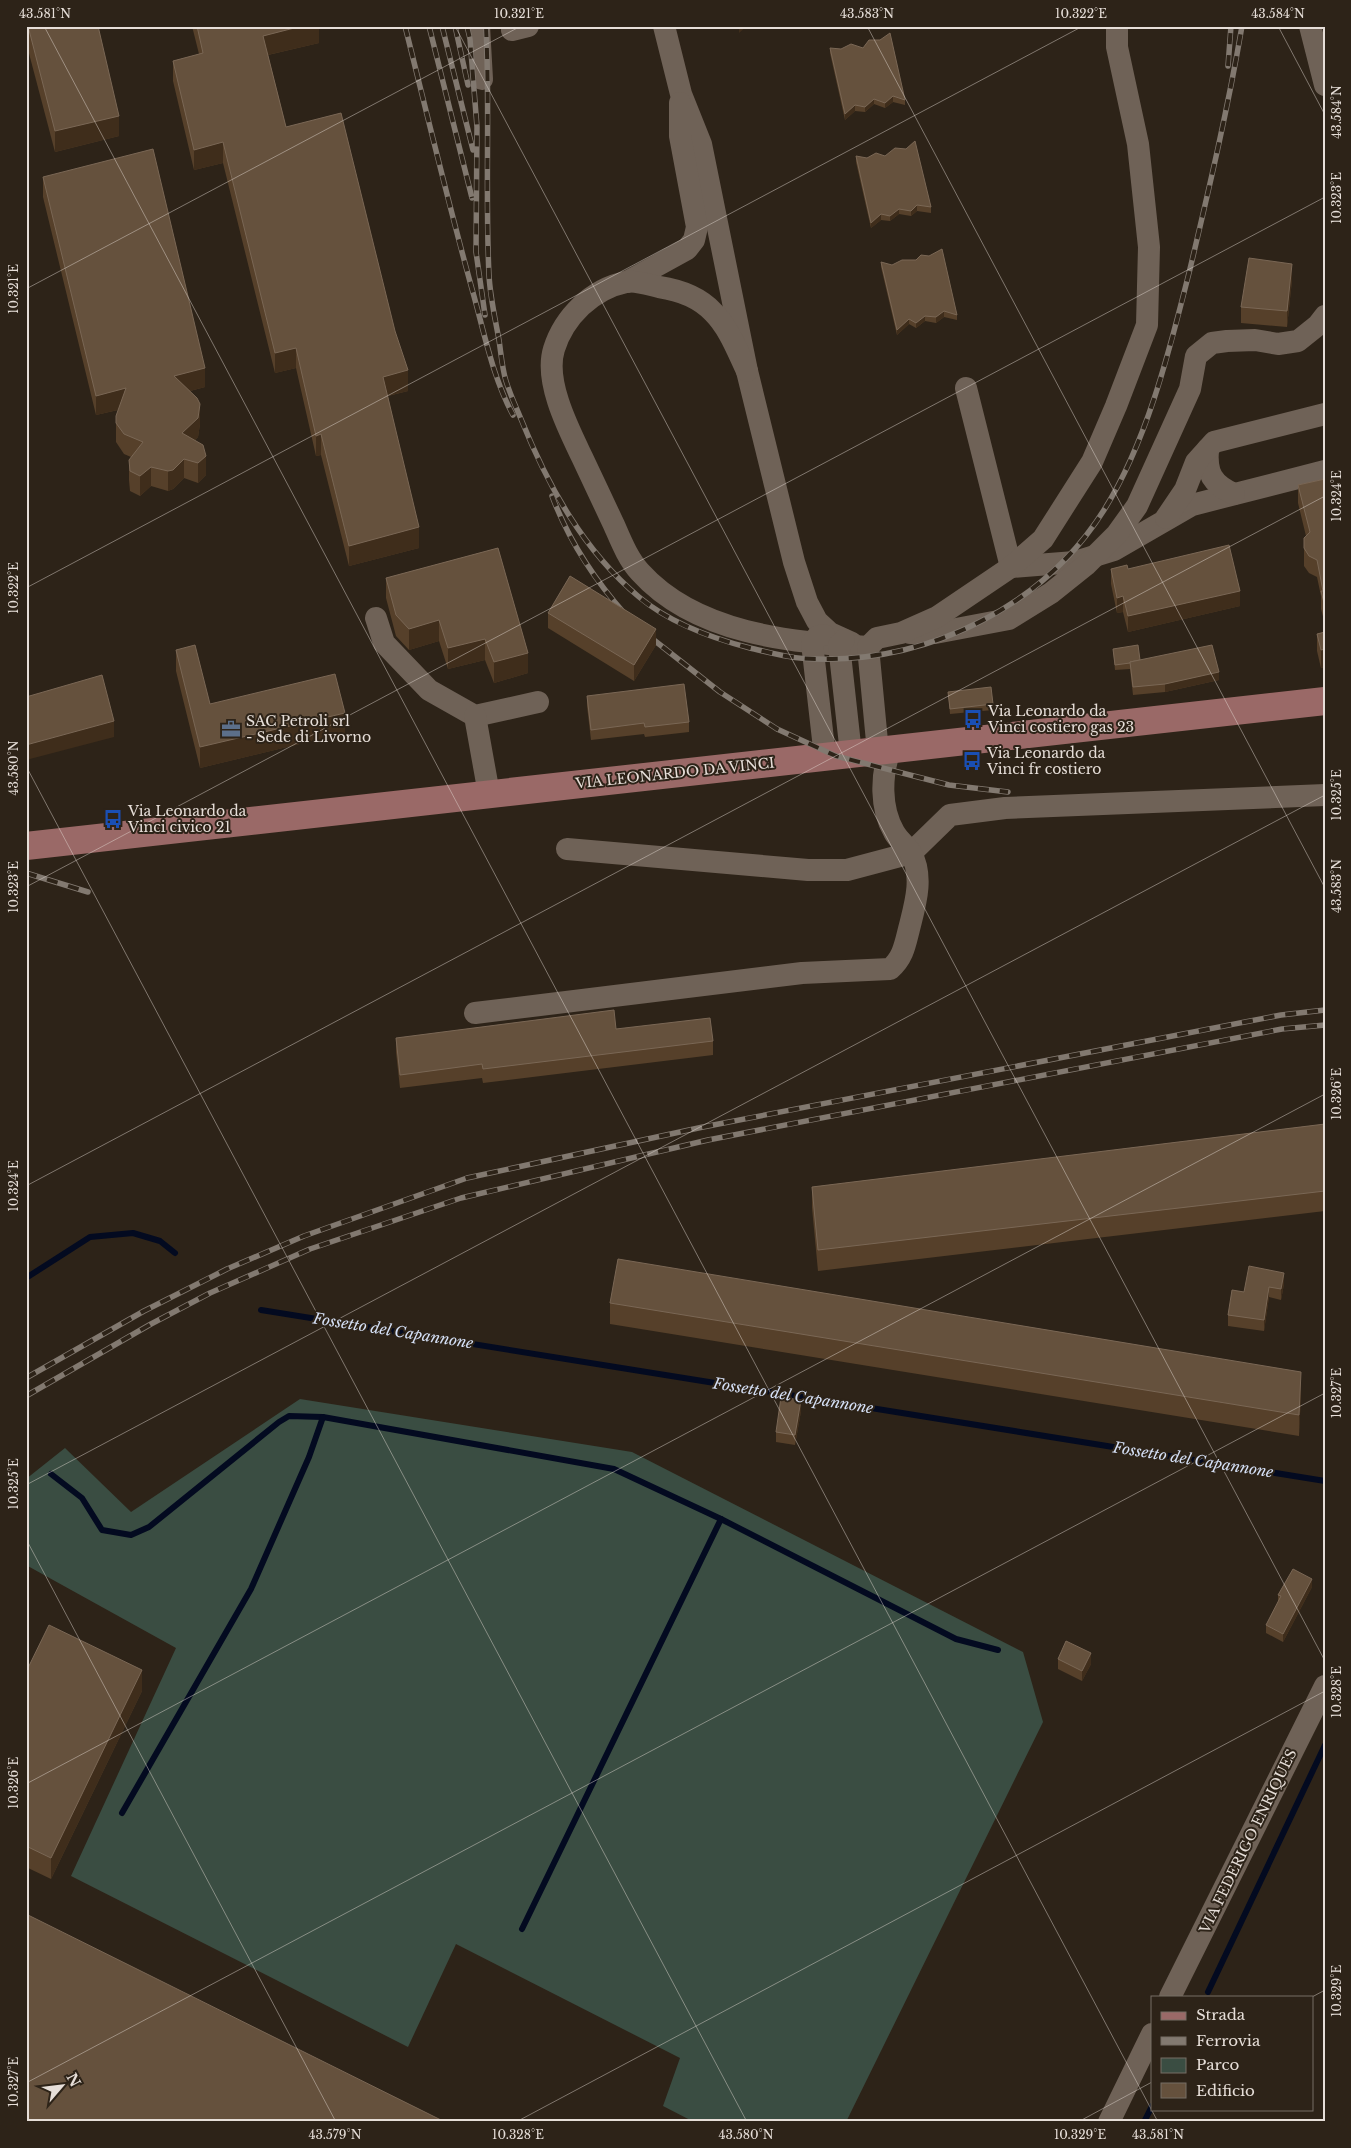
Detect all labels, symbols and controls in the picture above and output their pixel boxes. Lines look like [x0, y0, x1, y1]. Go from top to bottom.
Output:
text: 43.581°N [19, 6, 71, 21]
text: 10.321°E [494, 6, 544, 21]
text: 43.583°N [840, 6, 894, 21]
text: 10.322°E [1055, 6, 1107, 21]
text: 43.584°N [1251, 6, 1305, 21]
text: 43.584°N [1329, 85, 1344, 139]
text: 10.323°E [1329, 172, 1344, 224]
text: 10.321°E [6, 264, 21, 314]
text: 10.324°E [1329, 470, 1344, 522]
text: 10.322°E [6, 562, 21, 614]
place label: Via Leonardo da Vinci costiero gas 23 [987, 702, 1134, 736]
bus stop icon: Via Leonardo da Vinci costiero gas 23 [962, 708, 984, 730]
place label: SAC Petroli srl - Sede di Livorno [246, 712, 371, 746]
office icon: SAC Petroli srl - Sede di Livorno [220, 718, 242, 740]
text: 43.580°N [6, 740, 21, 796]
place label: Via Leonardo da Vinci fr costiero [986, 744, 1106, 778]
bus stop icon: Via Leonardo da Vinci fr costiero [961, 750, 983, 772]
street label: VIA LEONARDO DA VINCI [573, 754, 776, 793]
text: 10.325°E [1329, 769, 1344, 821]
place label: Via Leonardo da Vinci civico 21 [127, 802, 247, 836]
bus stop icon: Via Leonardo da Vinci civico 21 [102, 808, 124, 830]
text: 43.583°N [1329, 859, 1344, 913]
text: 10.323°E [6, 861, 21, 913]
text: 10.326°E [1329, 1068, 1344, 1120]
text: 10.324°E [6, 1160, 21, 1212]
water label: Fossetto del Capannone [311, 1308, 475, 1353]
text: 10.327°E [1329, 1367, 1344, 1418]
water label: Fossetto del Capannone [711, 1373, 875, 1418]
water label: Fossetto del Capannone [1111, 1437, 1275, 1482]
text: 10.325°E [6, 1458, 21, 1510]
text: 10.328°E [1329, 1666, 1344, 1718]
street label: VIA FEDERIGO ENRIQUES [1195, 1746, 1301, 1937]
text: 10.326°E [6, 1757, 21, 1809]
text: 10.329°E [1329, 1965, 1344, 2017]
legend [1151, 1996, 1314, 2110]
text: Strada [1196, 2005, 1246, 2024]
text: Ferrovia [1196, 2031, 1261, 2050]
text: Parco [1196, 2055, 1239, 2074]
text: 10.327°E [6, 2056, 21, 2107]
north arrow [38, 2060, 88, 2110]
text: N [62, 2070, 85, 2090]
text: Edificio [1196, 2081, 1255, 2100]
text: 43.579°N [308, 2127, 362, 2142]
text: 10.328°E [492, 2127, 544, 2142]
text: 43.580°N [718, 2127, 774, 2142]
text: 10.329°E [1054, 2127, 1106, 2142]
text: 43.581°N [1132, 2127, 1184, 2142]

